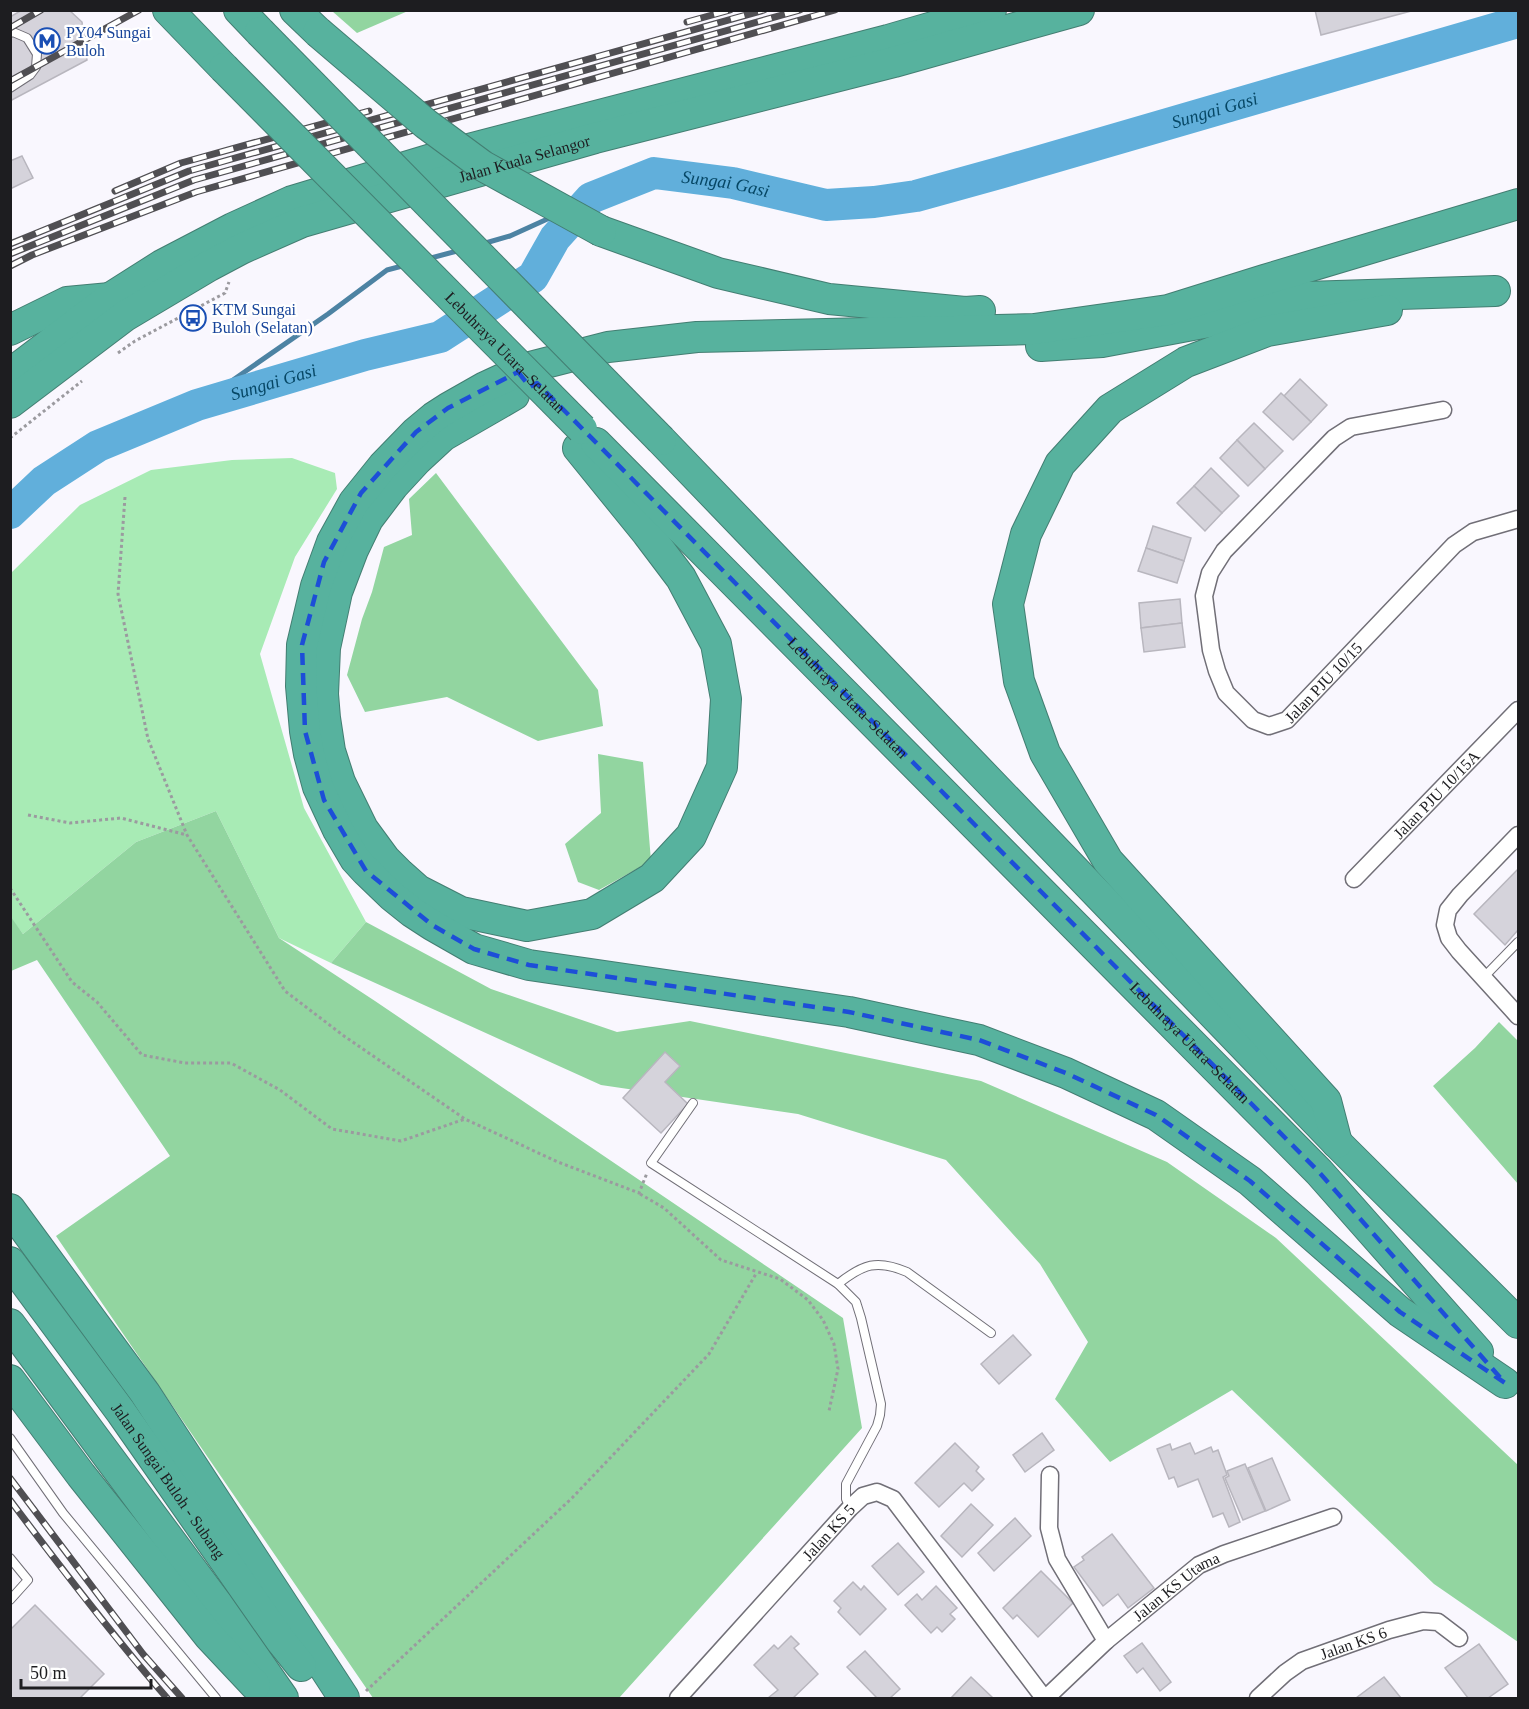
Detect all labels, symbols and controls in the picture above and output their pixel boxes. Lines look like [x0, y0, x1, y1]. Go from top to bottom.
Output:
place label: PY04 Sungai Buloh [66, 24, 151, 59]
metro station icon: PY04 Sungai Buloh [32, 26, 62, 56]
water label: Sungai Gasi [1169, 88, 1260, 132]
street label: Jalan Kuala Selangor [456, 131, 593, 185]
water label: Sungai Gasi [681, 167, 771, 201]
street label: Lebuhraya Utara–Selatan [442, 288, 569, 416]
place label: KTM Sungai Buloh (Selatan) [212, 301, 313, 337]
bus stop icon: KTM Sungai Buloh (Selatan) [178, 303, 208, 333]
water label: Sungai Gasi [228, 360, 319, 404]
street label: Lebuhraya Utara–Selatan [785, 633, 912, 761]
street label: Jalan PJU 10/15 [1281, 639, 1365, 726]
street label: Jalan PJU 10/15A [1390, 747, 1483, 842]
street label: Lebuhraya Utara–Selatan [1127, 978, 1254, 1106]
street label: Jalan Sungai Buloh - Subang [109, 1399, 229, 1562]
street label: Jalan KS 5 [799, 1501, 858, 1563]
street label: Jalan KS Utama [1129, 1549, 1222, 1624]
street label: Jalan KS 6 [1318, 1623, 1389, 1662]
scale bar [21, 1652, 152, 1690]
text: 50 m [30, 1663, 67, 1683]

